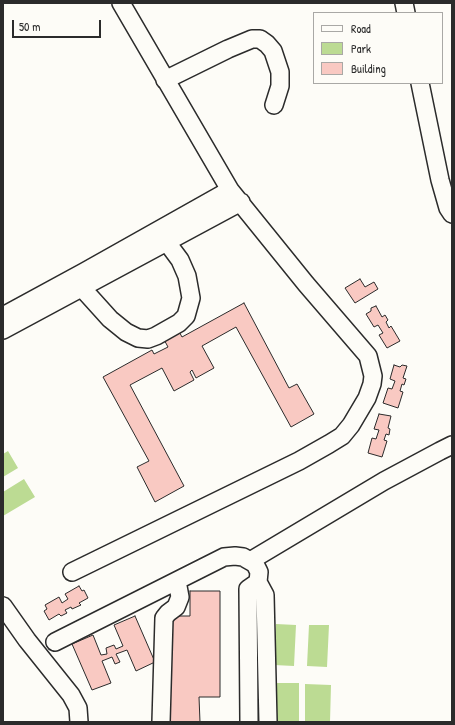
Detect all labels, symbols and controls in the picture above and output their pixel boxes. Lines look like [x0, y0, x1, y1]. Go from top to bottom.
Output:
scale bar [14, 12, 103, 38]
legend [313, 12, 443, 84]
text: 50 m [19, 18, 40, 35]
text: Road [351, 20, 371, 37]
text: Park [351, 40, 371, 57]
text: Building [351, 60, 386, 77]

